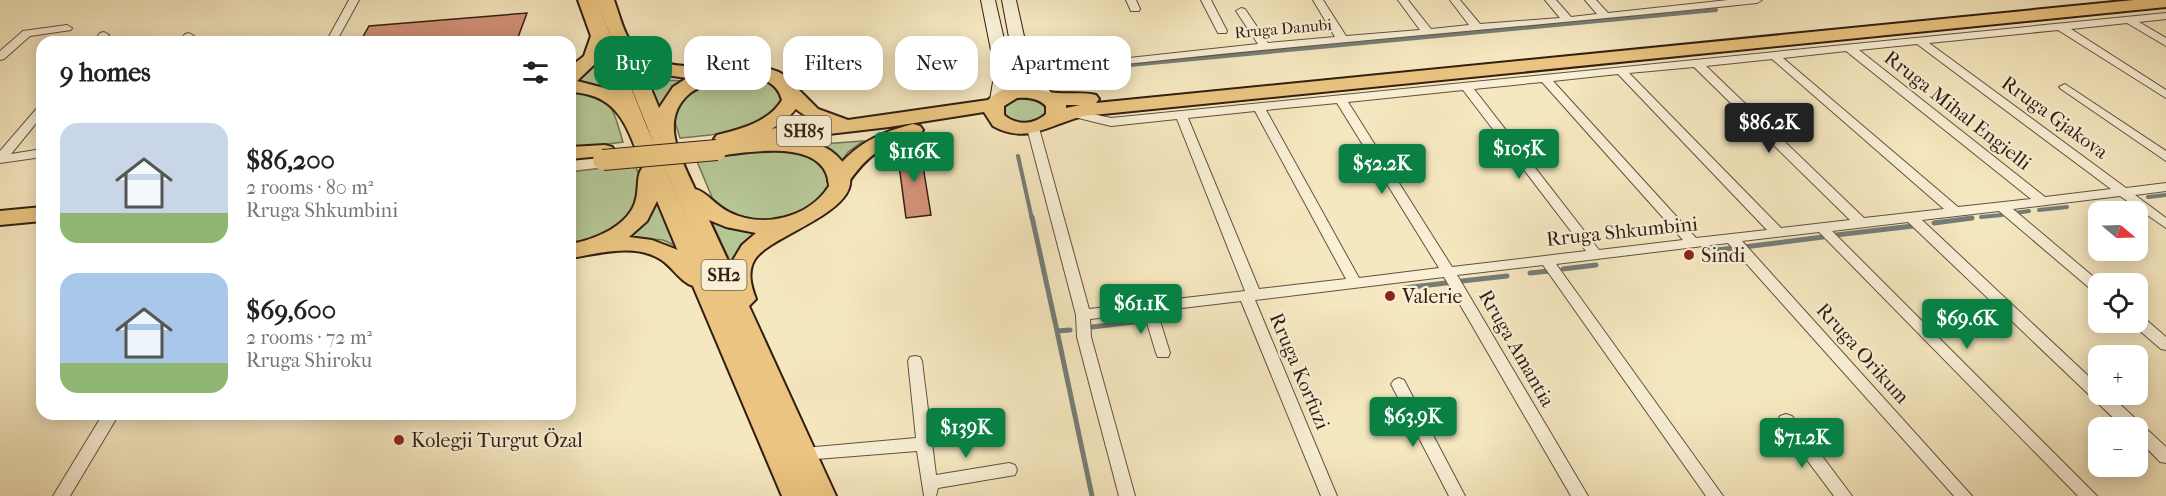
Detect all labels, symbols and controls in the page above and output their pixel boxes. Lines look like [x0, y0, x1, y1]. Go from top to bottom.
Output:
street label: Rruga Danubi [1234, 15, 1333, 42]
chip: Buy [594, 36, 672, 90]
chip: Rent [684, 36, 771, 90]
chip: Filters [783, 36, 883, 90]
chip: New [895, 36, 978, 90]
chip: Apartment [990, 36, 1131, 90]
street label: Rruga Mihal Engjelli [1880, 46, 2036, 175]
icon: filters [519, 56, 552, 89]
text: 9 homes [60, 57, 151, 88]
street label: Rruga Gjakova [1997, 71, 2113, 164]
pin: $86.2K [1720, 103, 1818, 154]
text: $86.2K [1739, 111, 1799, 134]
road number: SH85 [777, 116, 831, 146]
pin: $105K [1477, 129, 1561, 180]
pin: $116K [872, 132, 956, 183]
text: $105K [1493, 137, 1545, 160]
text: $116K [889, 140, 939, 163]
pin: $52.2K [1333, 144, 1431, 195]
text: $86,200 [246, 145, 335, 176]
icon: home [108, 147, 180, 219]
text: $52.2K [1353, 152, 1411, 175]
text: 2 rooms · 80 m² [246, 176, 373, 199]
text: Rruga Shkumbini [246, 199, 398, 222]
north arrow [2088, 201, 2148, 261]
map controls [2088, 201, 2148, 477]
street label: Rruga Shkumbini [1545, 212, 1699, 251]
place label: Sindi [1701, 244, 1746, 267]
marker: Sindi [1682, 248, 1696, 262]
road number: SH2 [702, 260, 746, 290]
button: locate [2088, 273, 2148, 333]
pin: $61.1K [1092, 284, 1190, 335]
place label: Valerie [1401, 285, 1463, 308]
street label: Rruga Amantia [1474, 286, 1560, 411]
marker: Valerie [1383, 289, 1397, 303]
text: $61.1K [1114, 292, 1168, 315]
text: $69,600 [246, 295, 336, 326]
icon: home [108, 297, 180, 369]
street label: Rruga Orikum [1812, 298, 1914, 409]
pin: $69.6K [1918, 299, 2016, 350]
text: $69.6K [1936, 307, 1998, 330]
street label: Rruga Korfuzi [1265, 310, 1334, 433]
text: 2 rooms · 72 m² [246, 326, 372, 349]
button: + [2088, 345, 2148, 405]
text: Rruga Shiroku [246, 349, 372, 372]
pin: $63.9K [1364, 397, 1462, 448]
text: $63.9K [1384, 405, 1442, 428]
pin: $139K [924, 408, 1008, 459]
text: $139K [940, 416, 992, 439]
button: − [2088, 417, 2148, 477]
pin: $71.2K [1753, 418, 1851, 469]
text: $71.2K [1774, 426, 1830, 449]
place label: Kolegji Turgut Özal [411, 428, 583, 452]
marker: Kolegji Turgut Özal [392, 433, 406, 447]

